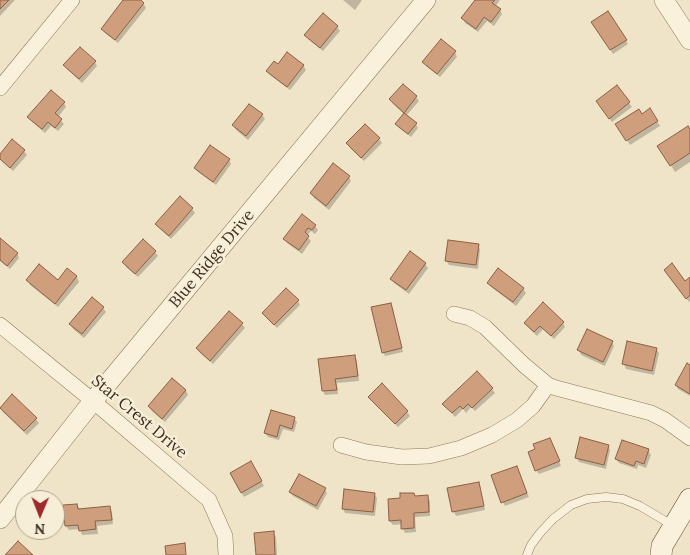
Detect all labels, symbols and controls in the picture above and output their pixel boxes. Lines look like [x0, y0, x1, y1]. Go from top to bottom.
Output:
street label: Blue Ridge Drive [165, 206, 259, 312]
street label: Star Crest Drive [87, 371, 191, 463]
north arrow [15, 490, 65, 540]
text: N [34, 520, 45, 538]

